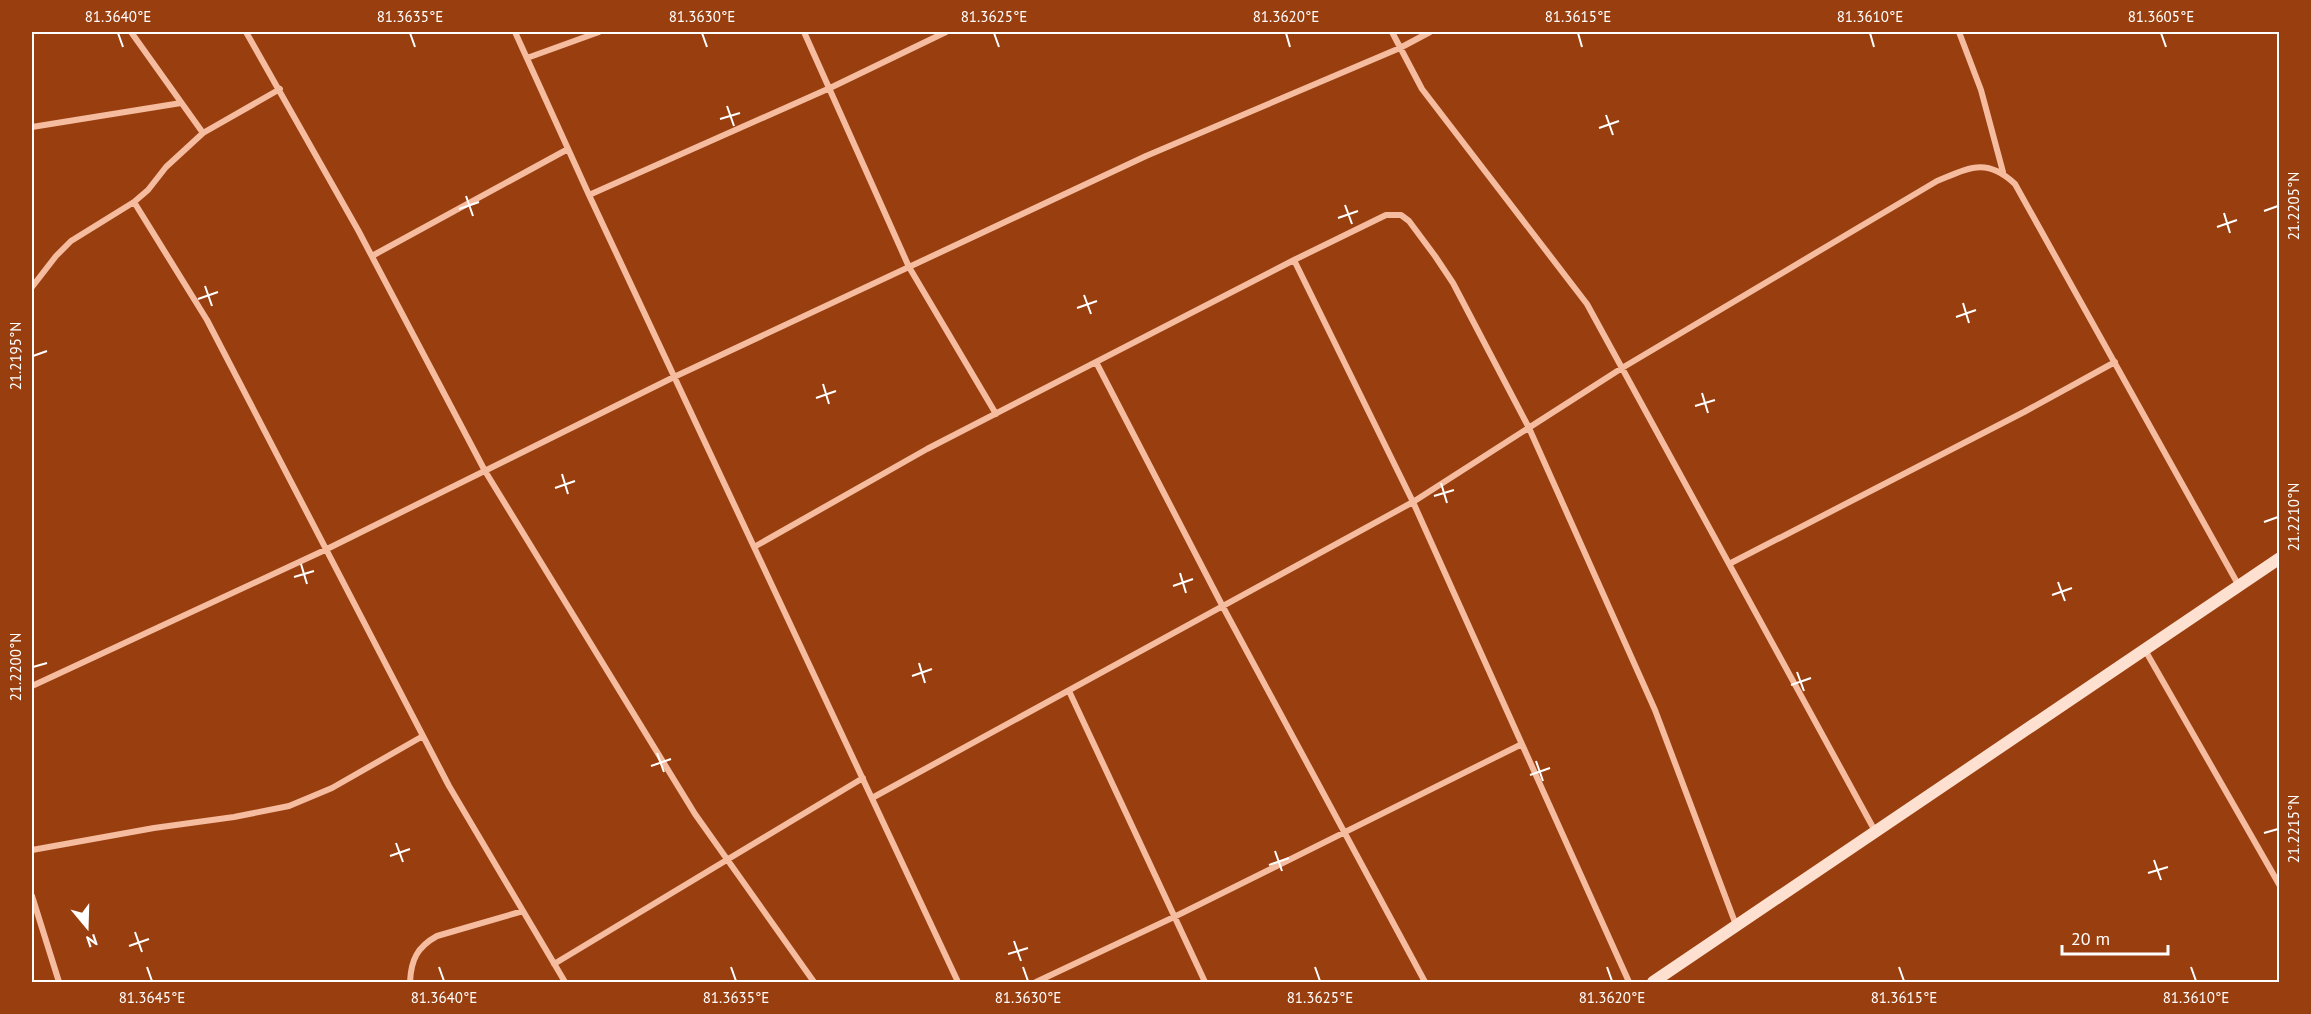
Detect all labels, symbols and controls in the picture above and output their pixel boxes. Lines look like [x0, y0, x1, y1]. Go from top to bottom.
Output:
text: 81.3640°E [85, 7, 151, 26]
text: 81.3635°E [377, 7, 443, 26]
text: 81.3630°E [669, 7, 735, 26]
text: 81.3625°E [961, 7, 1027, 26]
text: 81.3620°E [1253, 7, 1319, 26]
text: 81.3615°E [1545, 7, 1611, 26]
text: 81.3610°E [1837, 7, 1903, 26]
text: 81.3605°E [2128, 7, 2194, 26]
text: 21.2205°N [2284, 172, 2303, 240]
text: 21.2195°N [6, 322, 25, 390]
text: 21.2210°N [2284, 483, 2303, 551]
text: 21.2200°N [6, 633, 25, 701]
text: 21.2215°N [2284, 795, 2303, 863]
north arrow [57, 897, 117, 957]
scale bar [2062, 918, 2168, 956]
text: 20 m [2071, 927, 2110, 950]
text: N [84, 930, 100, 952]
text: 81.3645°E [119, 988, 185, 1007]
text: 81.3640°E [411, 988, 477, 1007]
text: 81.3635°E [703, 988, 769, 1007]
text: 81.3630°E [995, 988, 1061, 1007]
text: 81.3625°E [1287, 988, 1353, 1007]
text: 81.3620°E [1579, 988, 1645, 1007]
text: 81.3615°E [1871, 988, 1937, 1007]
text: 81.3610°E [2163, 988, 2229, 1007]

